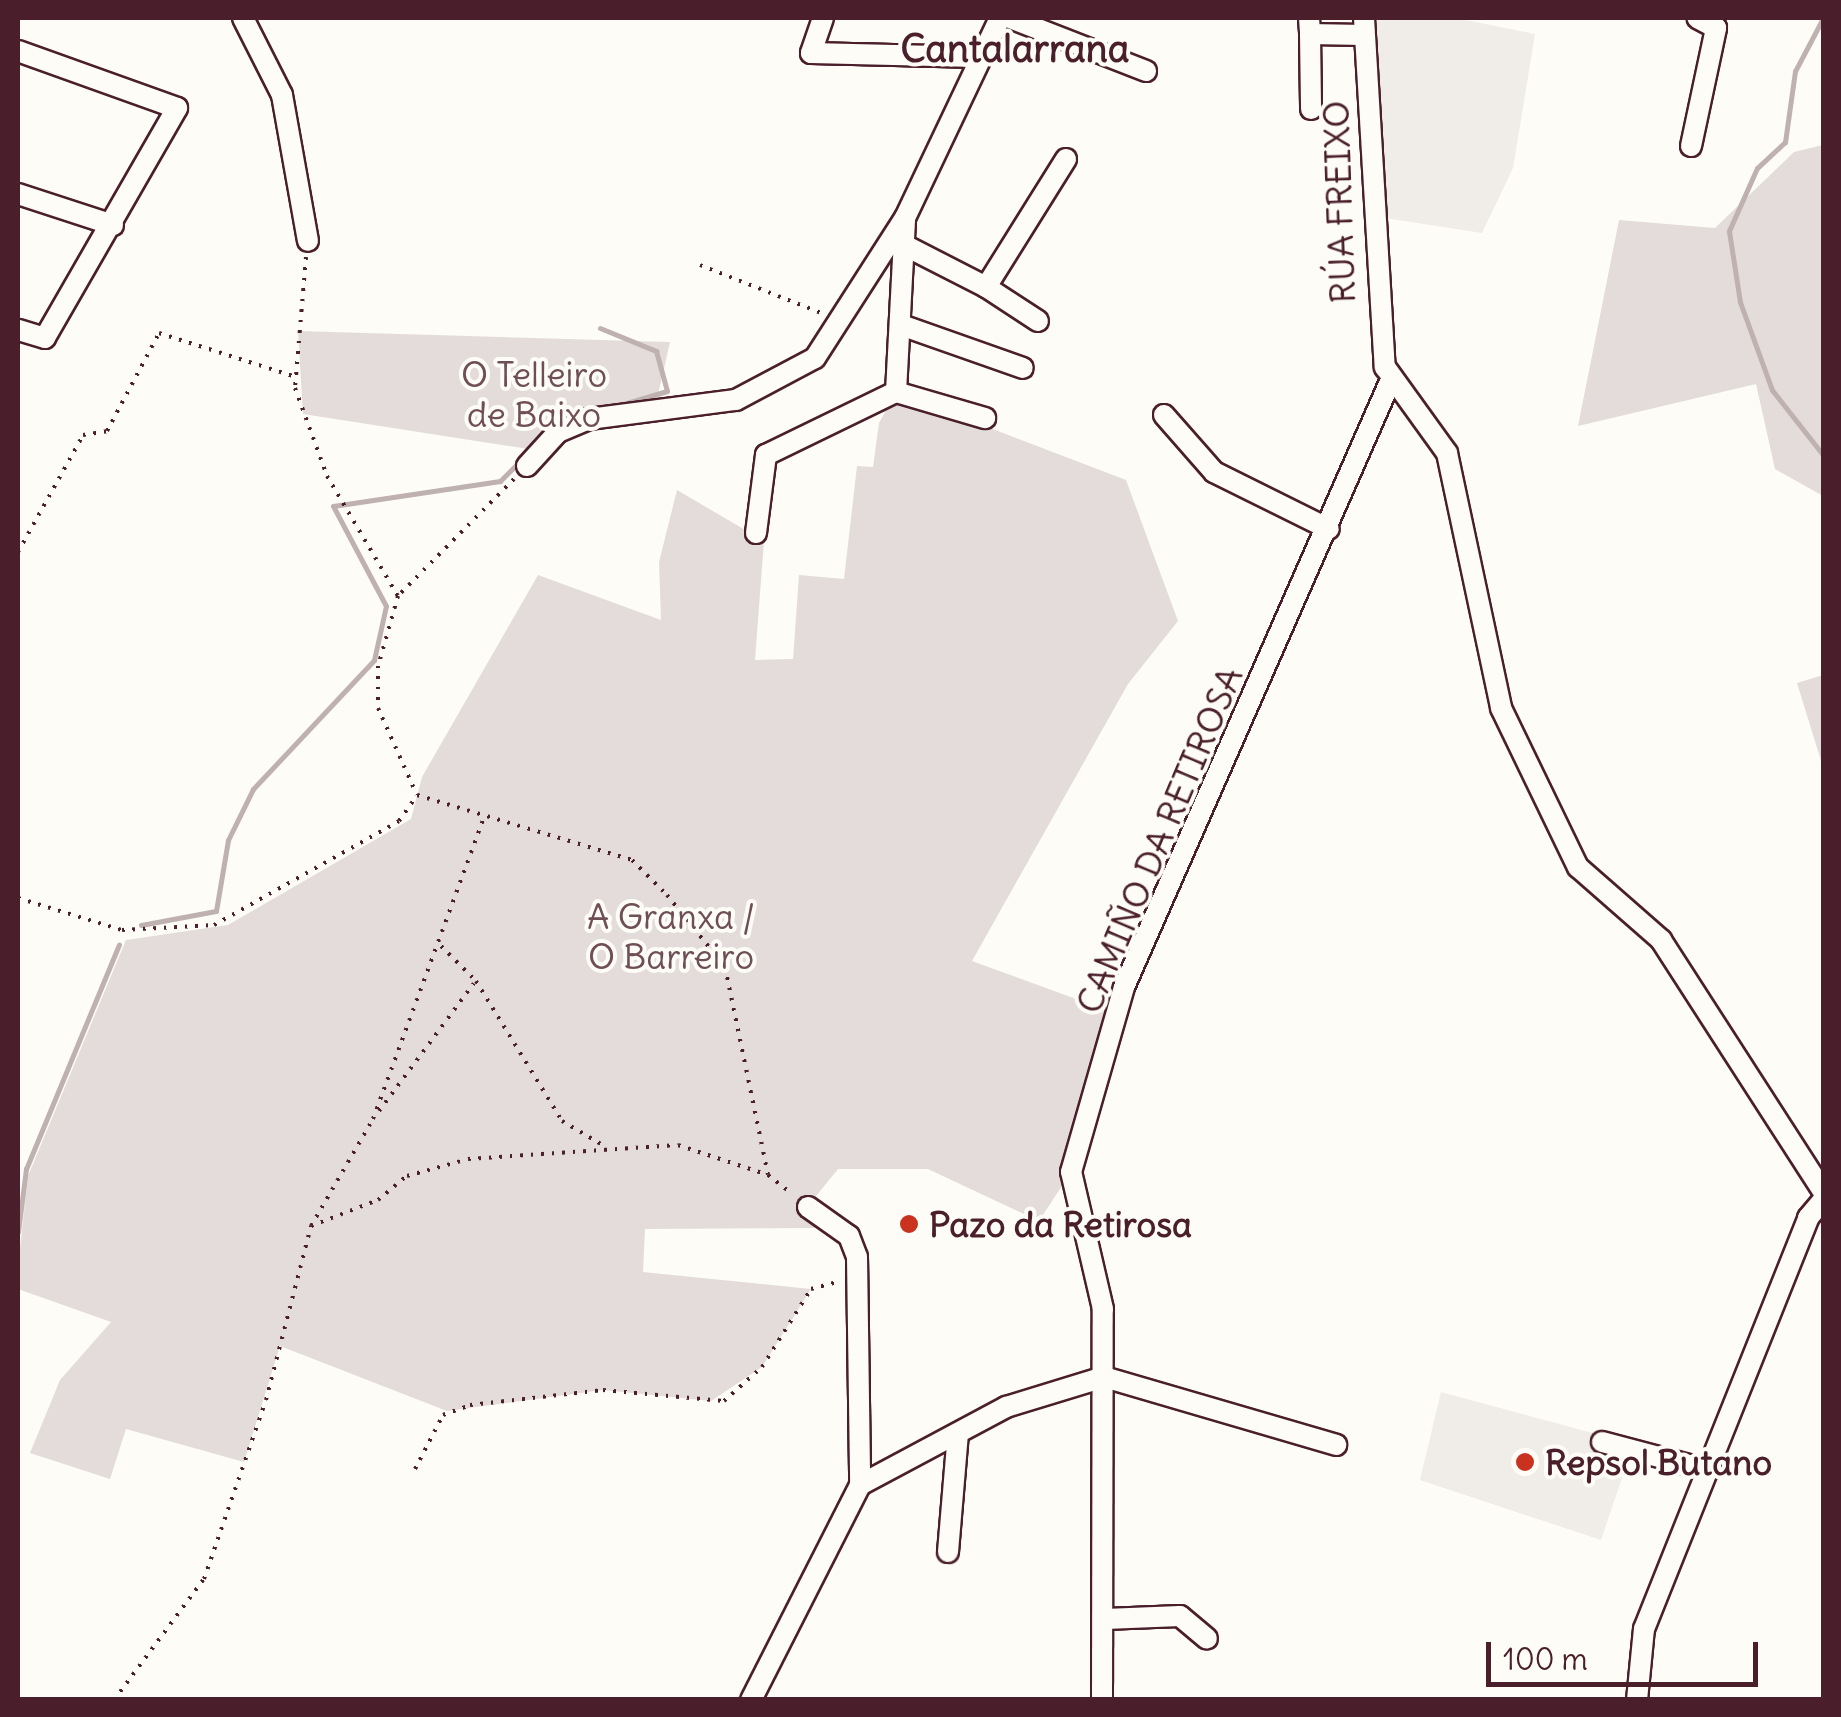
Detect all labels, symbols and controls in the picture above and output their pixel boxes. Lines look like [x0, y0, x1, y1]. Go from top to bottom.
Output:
district label: Cantalarrana [901, 26, 1129, 72]
street label: RÚA FREIXO [1314, 100, 1364, 304]
park label: O Telleiro de Baixo [461, 353, 607, 435]
street label: CAMIÑO DA RETIROSA [1067, 661, 1251, 1019]
park label: A Granxa / O Barreiro [587, 895, 755, 977]
place label: Pazo da Retirosa [929, 1203, 1192, 1245]
marker: Pazo da Retirosa [898, 1213, 920, 1235]
place label: Repsol Butano [1545, 1441, 1772, 1483]
marker: Repsol Butano [1514, 1451, 1536, 1473]
scale bar [1491, 1622, 1764, 1684]
text: 100 m [1503, 1640, 1588, 1678]

